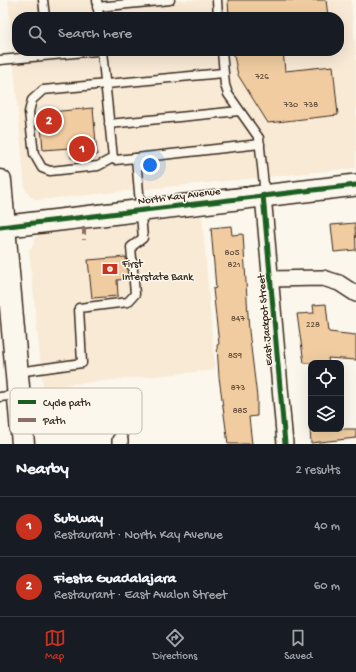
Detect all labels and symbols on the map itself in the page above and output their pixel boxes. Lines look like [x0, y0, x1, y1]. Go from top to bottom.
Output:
house number: 726 [254, 72, 269, 83]
house number: 730 [283, 100, 298, 111]
house number: 738 [303, 100, 318, 111]
pin: 2 [36, 106, 62, 136]
pin: 1 [69, 134, 95, 164]
your location [140, 155, 160, 175]
street label: North Kay Avenue [137, 186, 222, 208]
house number: 805 [225, 248, 240, 259]
place label: First Interstate Bank [121, 259, 194, 284]
bank icon: First Interstate Bank [101, 260, 119, 278]
house number: 821 [228, 260, 241, 271]
street label: East Jackpot Street [256, 272, 276, 366]
house number: 847 [231, 314, 245, 325]
house number: 228 [306, 320, 320, 331]
house number: 859 [228, 351, 243, 362]
house number: 873 [231, 383, 245, 394]
legend [10, 388, 142, 434]
text: Cycle path [43, 398, 91, 410]
house number: 885 [233, 406, 248, 417]
text: Path [42, 416, 66, 428]

